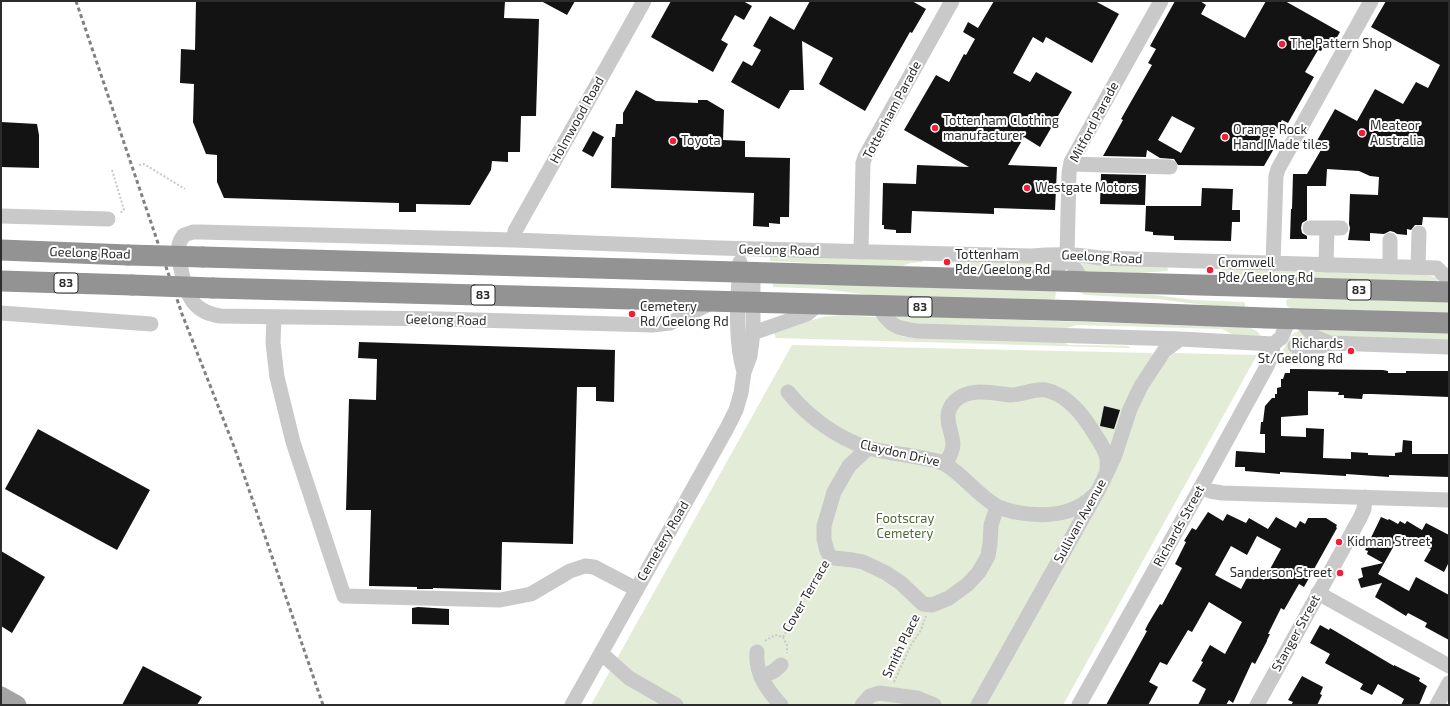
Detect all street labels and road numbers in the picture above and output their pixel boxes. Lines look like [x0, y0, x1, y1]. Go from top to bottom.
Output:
street label: Tottenham Parade [860, 58, 924, 162]
street label: Holmwood Road [547, 74, 607, 166]
street label: Mitford Parade [1066, 79, 1122, 165]
street label: Geelong Road [738, 241, 820, 259]
street label: Geelong Road [49, 244, 131, 262]
street label: Geelong Road [1061, 247, 1143, 267]
road number: 83 [54, 273, 78, 293]
road number: 83 [1347, 280, 1371, 300]
road number: 83 [471, 285, 495, 305]
road number: 83 [908, 297, 932, 317]
street label: Geelong Road [405, 311, 487, 329]
street label: Claydon Drive [859, 436, 941, 470]
street label: Sullivan Avenue [1050, 476, 1110, 566]
street label: Richards Street [1150, 483, 1208, 569]
street label: Cemetery Road [634, 498, 692, 584]
street label: Cover Terrace [779, 557, 833, 635]
street label: Stanger Street [1269, 592, 1323, 674]
street label: Smith Place [879, 611, 923, 681]

